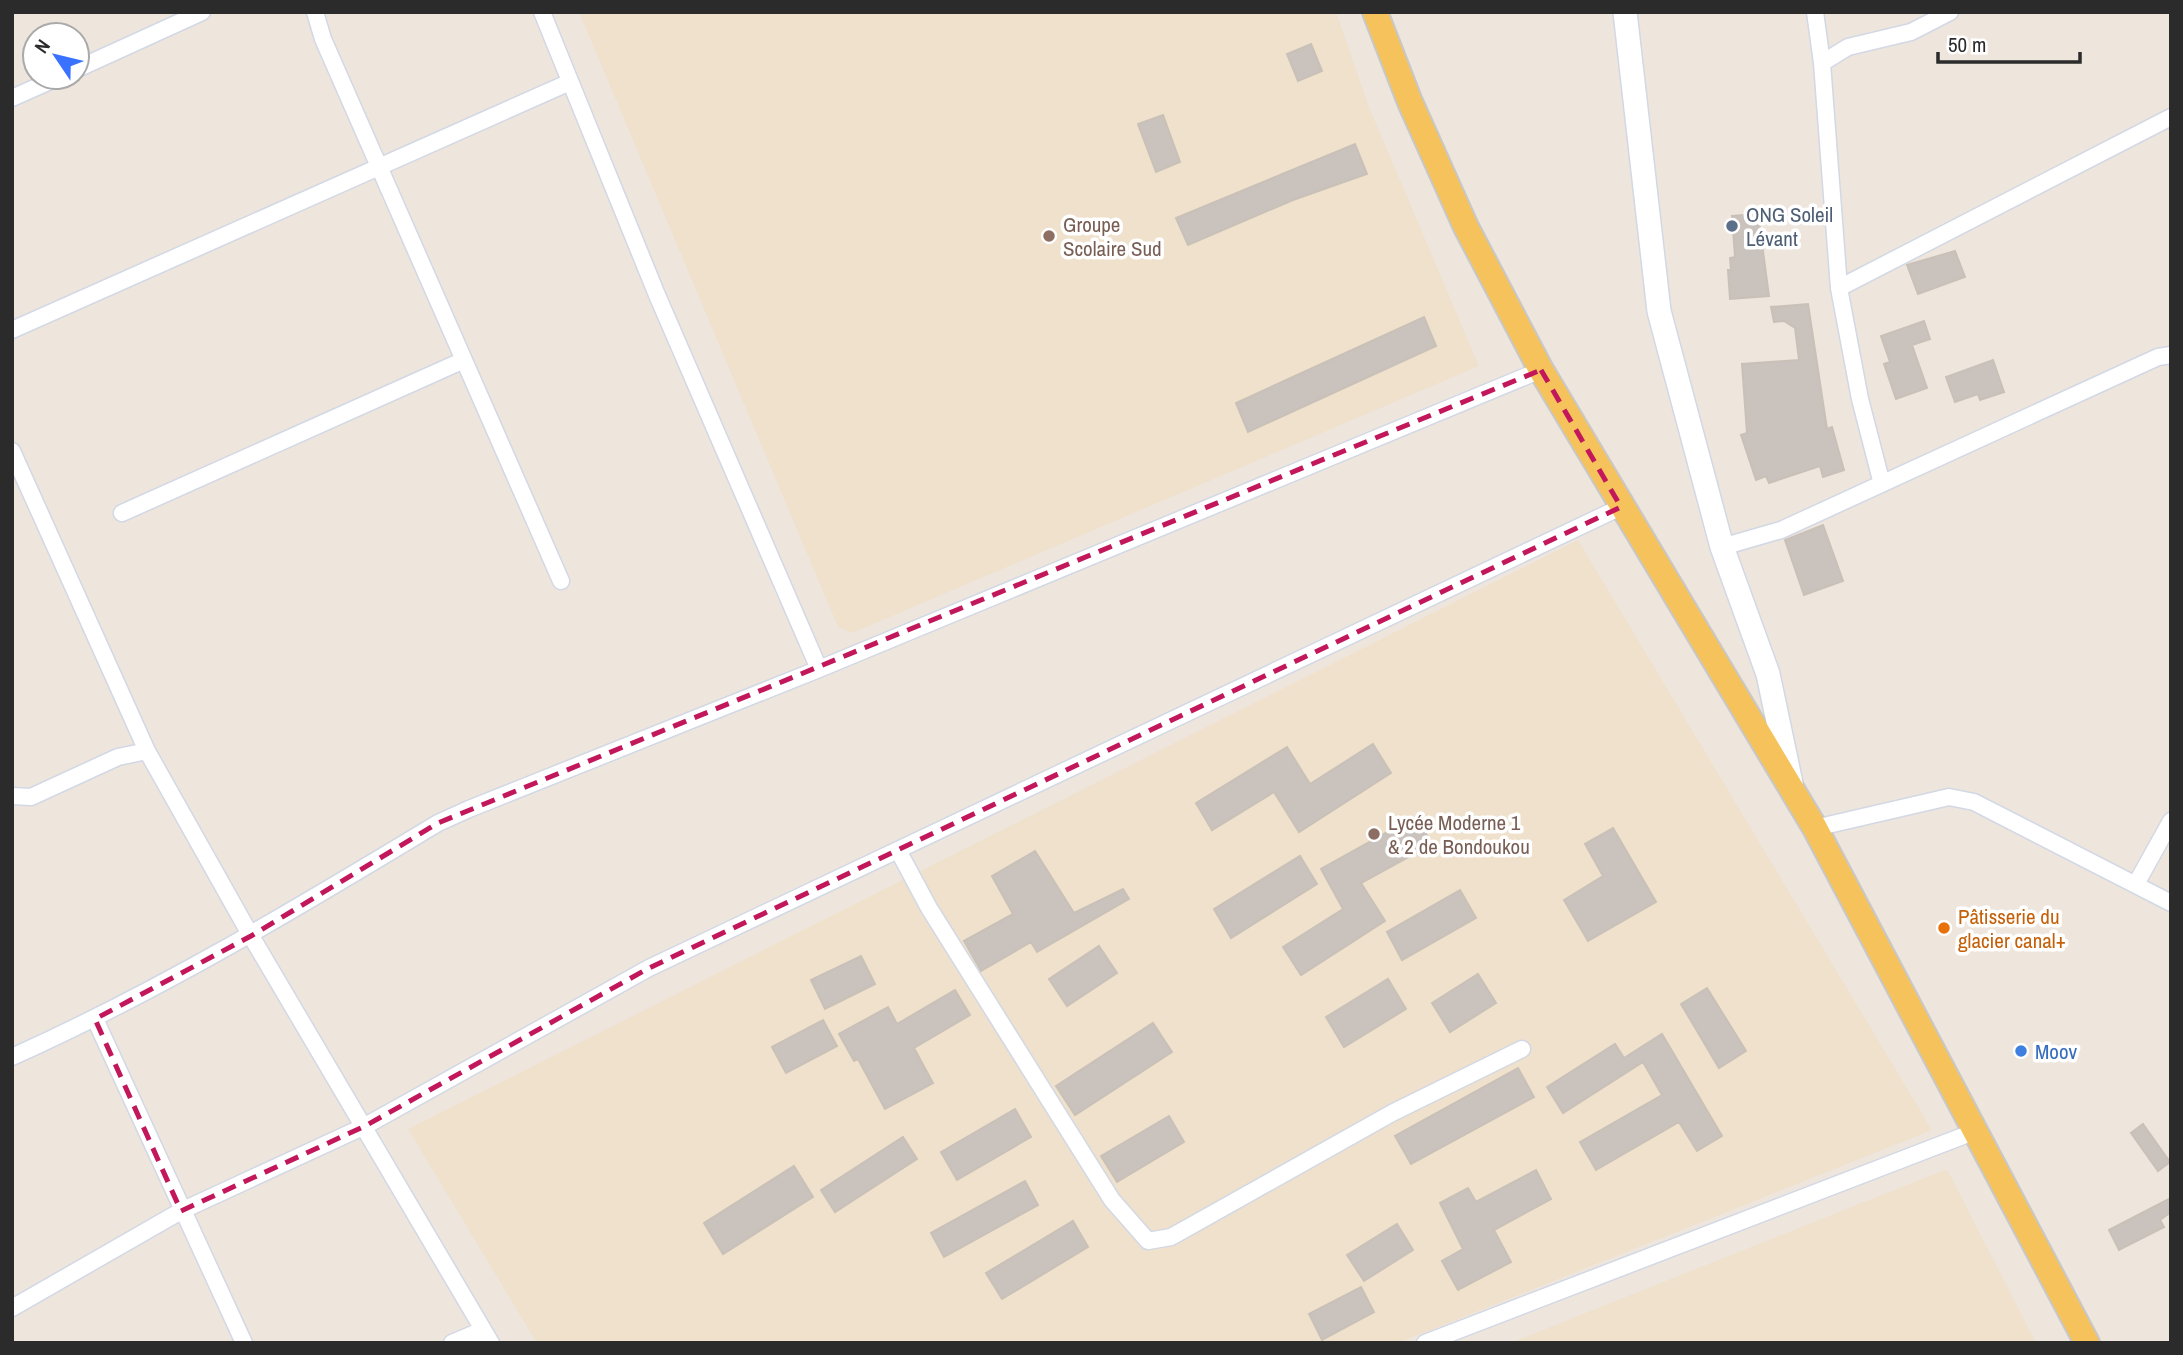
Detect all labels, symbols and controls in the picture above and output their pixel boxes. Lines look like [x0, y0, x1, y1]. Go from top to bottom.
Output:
north arrow [21, 21, 91, 91]
scale bar [1938, 21, 2080, 65]
text: 50 m [1948, 30, 1986, 59]
text: N [28, 34, 56, 58]
place label: ONG Soleil Lévant [1746, 200, 1833, 253]
place label: Groupe Scolaire Sud [1063, 210, 1162, 263]
marker: ONG Soleil Lévant [1724, 218, 1740, 234]
marker: Groupe Scolaire Sud [1041, 228, 1057, 244]
place label: Lycée Moderne 1 & 2 de Bondoukou [1388, 808, 1530, 861]
marker: Lycée Moderne 1 & 2 de Bondoukou [1366, 826, 1382, 842]
place label: Pâtisserie du glacier canal+ [1958, 902, 2066, 955]
marker: Pâtisserie du glacier canal+ [1936, 920, 1952, 936]
place label: Moov [2035, 1037, 2077, 1066]
marker: Moov [2013, 1043, 2029, 1059]

